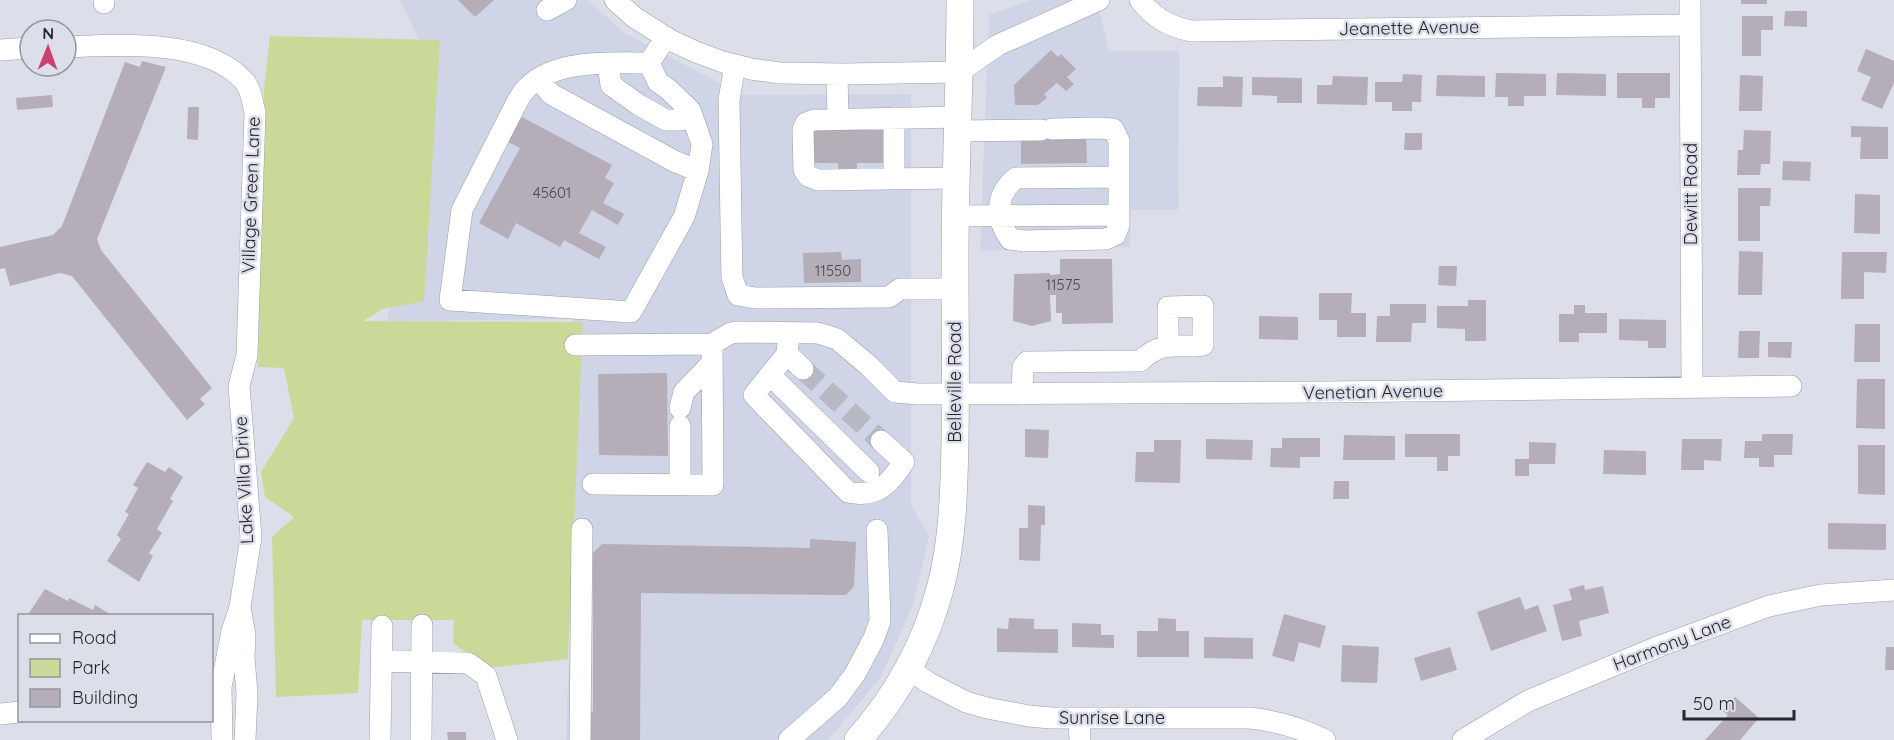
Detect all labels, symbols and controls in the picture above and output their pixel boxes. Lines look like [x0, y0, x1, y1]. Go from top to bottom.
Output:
street label: Jeanette Avenue [1338, 15, 1480, 40]
north arrow [18, 18, 78, 78]
text: N [42, 23, 54, 43]
street label: Village Green Lane [236, 116, 265, 274]
street label: Dewitt Road [1679, 143, 1702, 245]
house number: 45601 [533, 183, 571, 202]
house number: 11550 [815, 261, 851, 280]
house number: 11575 [1045, 275, 1081, 294]
street label: Belleville Road [943, 321, 966, 443]
street label: Venetian Avenue [1303, 379, 1443, 404]
street label: Lake Villa Drive [229, 415, 258, 545]
street label: Harmony Lane [1610, 609, 1734, 676]
legend [18, 614, 213, 722]
text: Road [72, 626, 117, 649]
text: Park [72, 656, 110, 679]
scale bar [1684, 683, 1794, 721]
text: Building [72, 686, 138, 709]
text: 50 m [1693, 692, 1735, 715]
street label: Sunrise Lane [1059, 706, 1165, 729]

